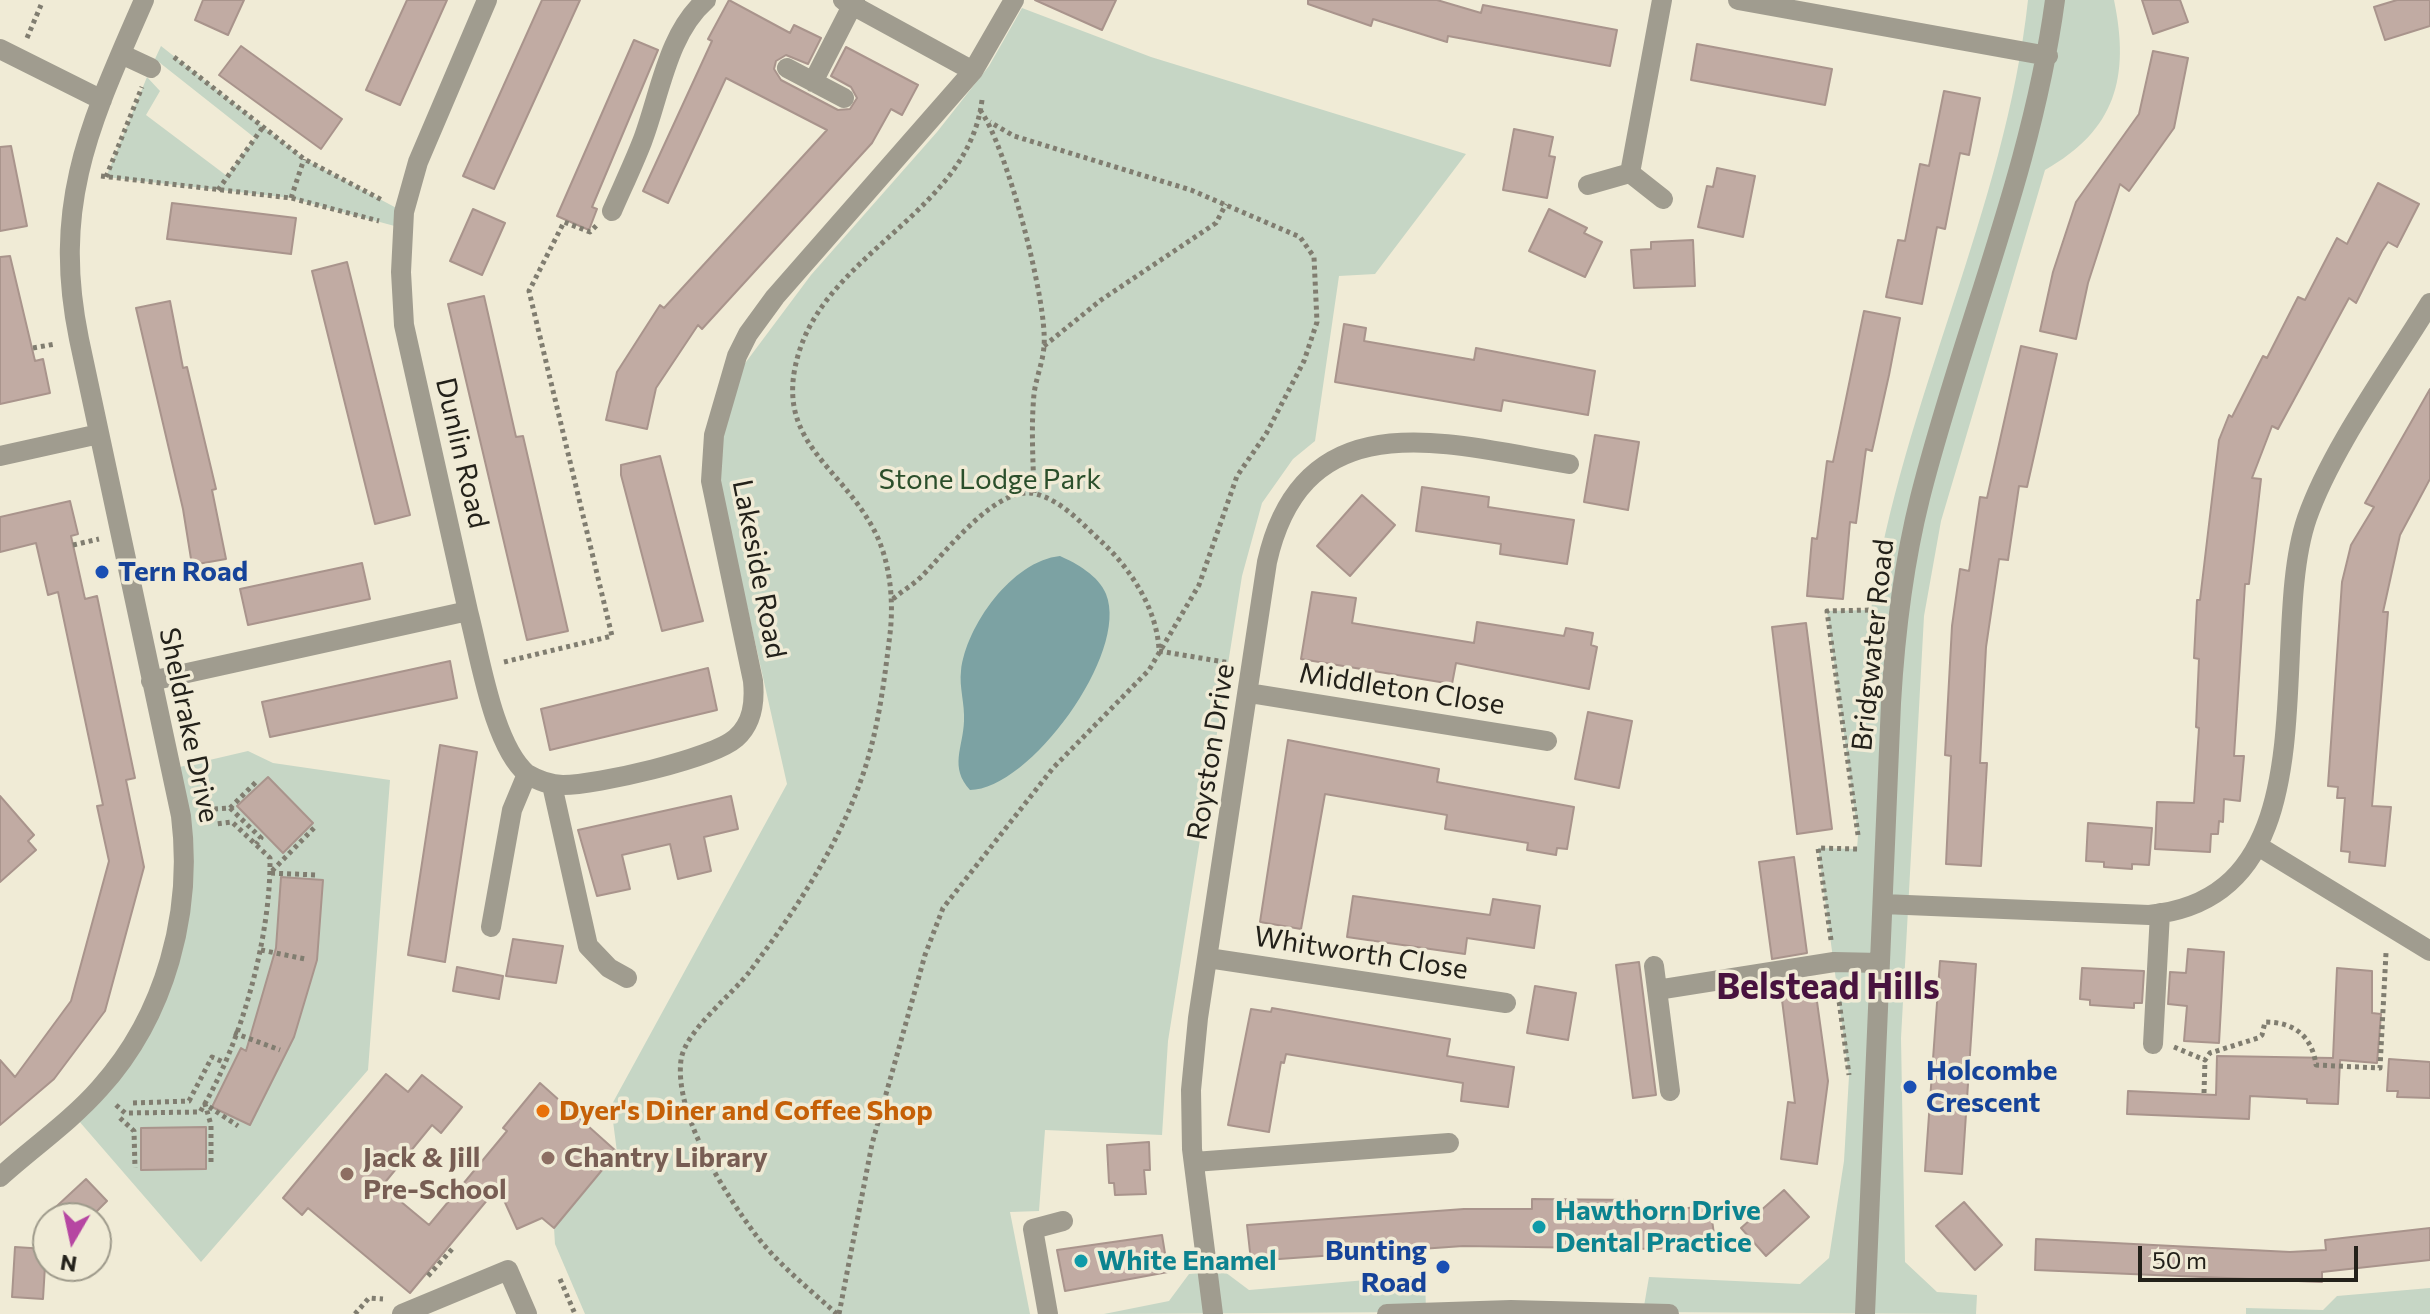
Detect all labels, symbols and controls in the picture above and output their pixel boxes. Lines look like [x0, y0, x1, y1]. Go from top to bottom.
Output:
street label: Dunlin Road [428, 374, 496, 532]
park label: Stone Lodge Park [879, 463, 1101, 497]
street label: Lakeside Road [725, 477, 793, 661]
street label: Bridgwater Road [1845, 538, 1901, 752]
place label: Tern Road [118, 555, 248, 589]
marker: Tern Road [93, 563, 111, 581]
street label: Sheldrake Drive [152, 624, 226, 826]
street label: Middleton Close [1297, 656, 1507, 722]
street label: Royston Drive [1180, 661, 1242, 843]
street label: Whitworth Close [1252, 919, 1470, 987]
district label: Belstead Hills [1716, 965, 1940, 1009]
place label: Holcombe Crescent [1926, 1054, 2057, 1120]
marker: Holcombe Crescent [1901, 1078, 1919, 1096]
place label: Dyer's Diner and Coffee Shop [559, 1094, 933, 1128]
marker: Dyer's Diner and Coffee Shop [534, 1102, 552, 1120]
place label: Jack & Jill Pre-School [363, 1141, 507, 1207]
place label: Chantry Library [564, 1141, 768, 1175]
marker: Chantry Library [539, 1149, 557, 1167]
marker: Jack & Jill Pre-School [338, 1165, 356, 1183]
place label: Hawthorn Drive Dental Practice [1555, 1194, 1761, 1260]
north arrow [32, 1202, 112, 1282]
marker: Hawthorn Drive Dental Practice [1530, 1218, 1548, 1236]
scale bar [2142, 1230, 2362, 1280]
place label: Bunting Road [1325, 1234, 1427, 1300]
place label: White Enamel [1097, 1244, 1277, 1278]
text: 50 m [2152, 1245, 2207, 1274]
text: N [58, 1250, 79, 1279]
marker: White Enamel [1072, 1252, 1090, 1270]
marker: Bunting Road [1434, 1258, 1452, 1276]

